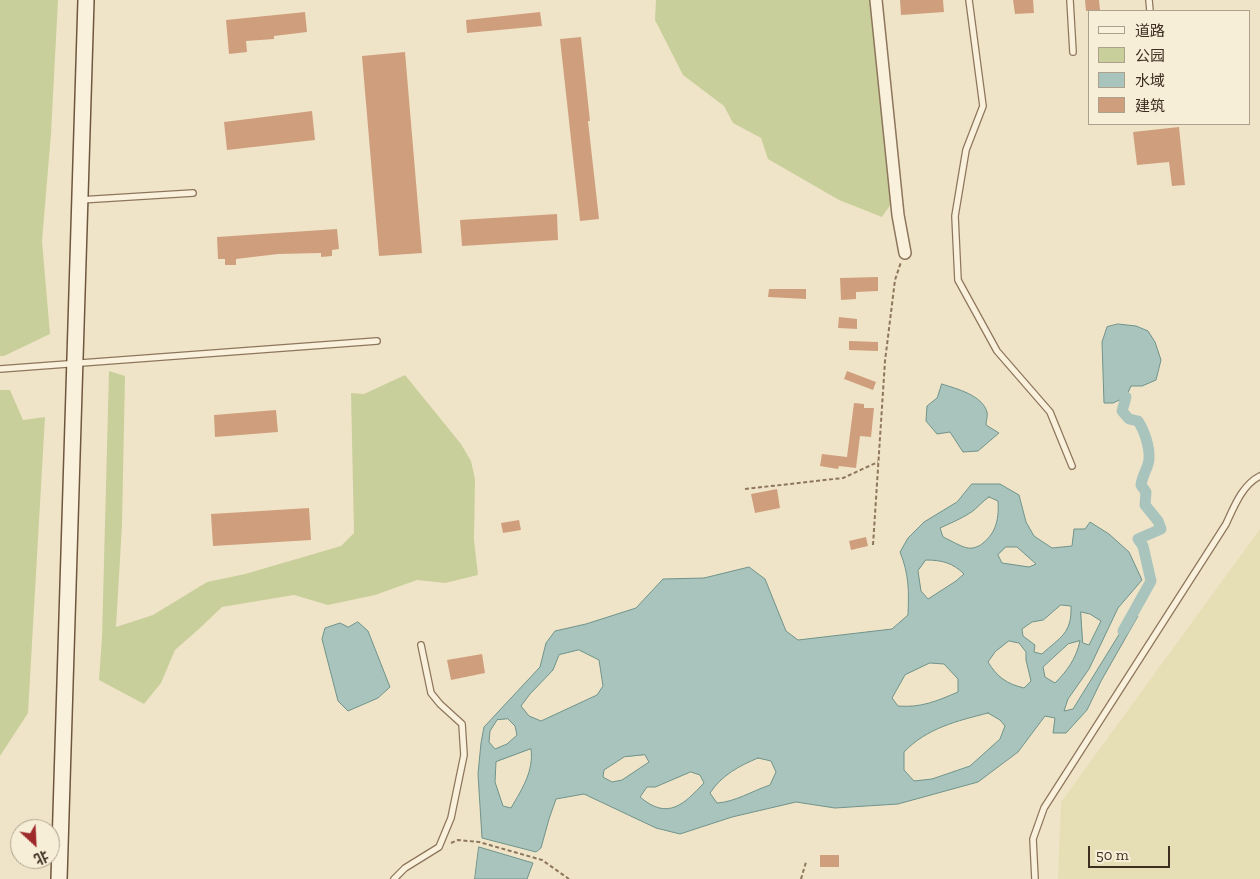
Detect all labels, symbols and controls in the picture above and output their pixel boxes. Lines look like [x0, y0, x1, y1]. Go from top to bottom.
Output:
legend [1088, 10, 1250, 125]
text: 道路 [1135, 22, 1165, 40]
text: 公园 [1135, 47, 1165, 65]
text: 水域 [1135, 72, 1165, 90]
text: 建筑 [1135, 97, 1165, 115]
north arrow [10, 819, 60, 869]
scale bar [1090, 836, 1172, 868]
text: 北 [31, 846, 51, 868]
text: 50 m [1096, 846, 1129, 864]

